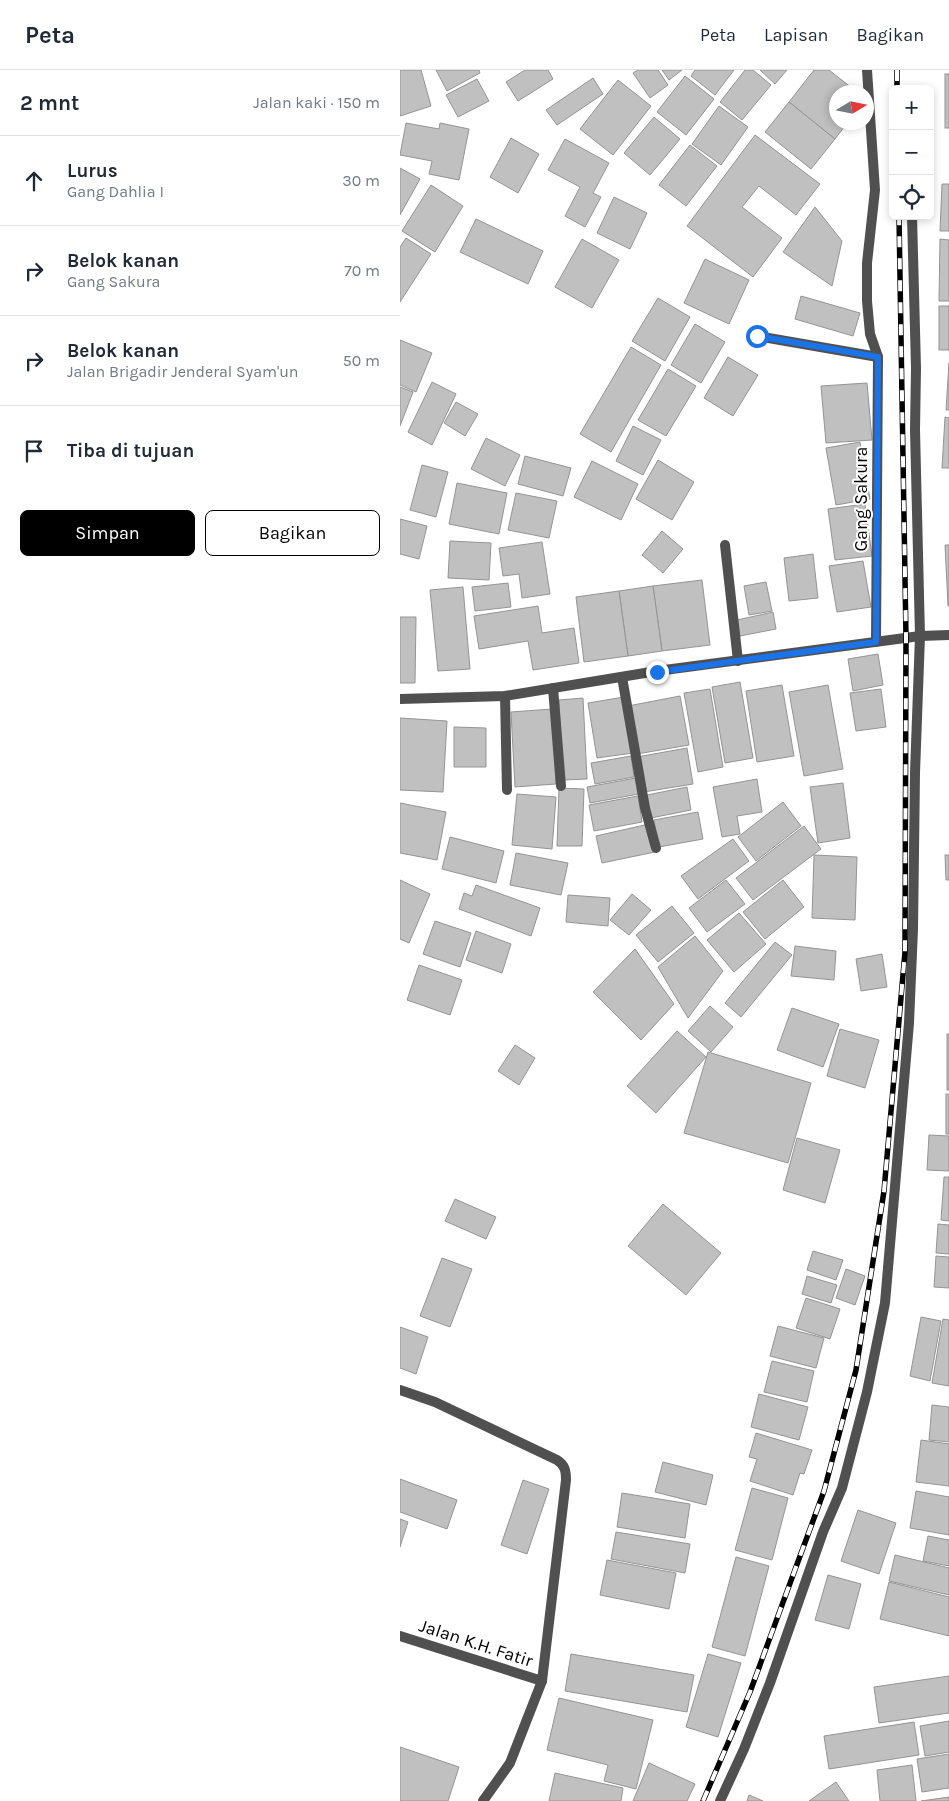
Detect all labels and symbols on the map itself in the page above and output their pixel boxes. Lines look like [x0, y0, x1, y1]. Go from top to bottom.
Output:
north arrow [829, 85, 874, 130]
route start [746, 325, 769, 348]
street label: Gang Sakura [850, 446, 872, 552]
route end [646, 661, 669, 684]
street label: Jalan K.H. Fatir [416, 1614, 536, 1672]

